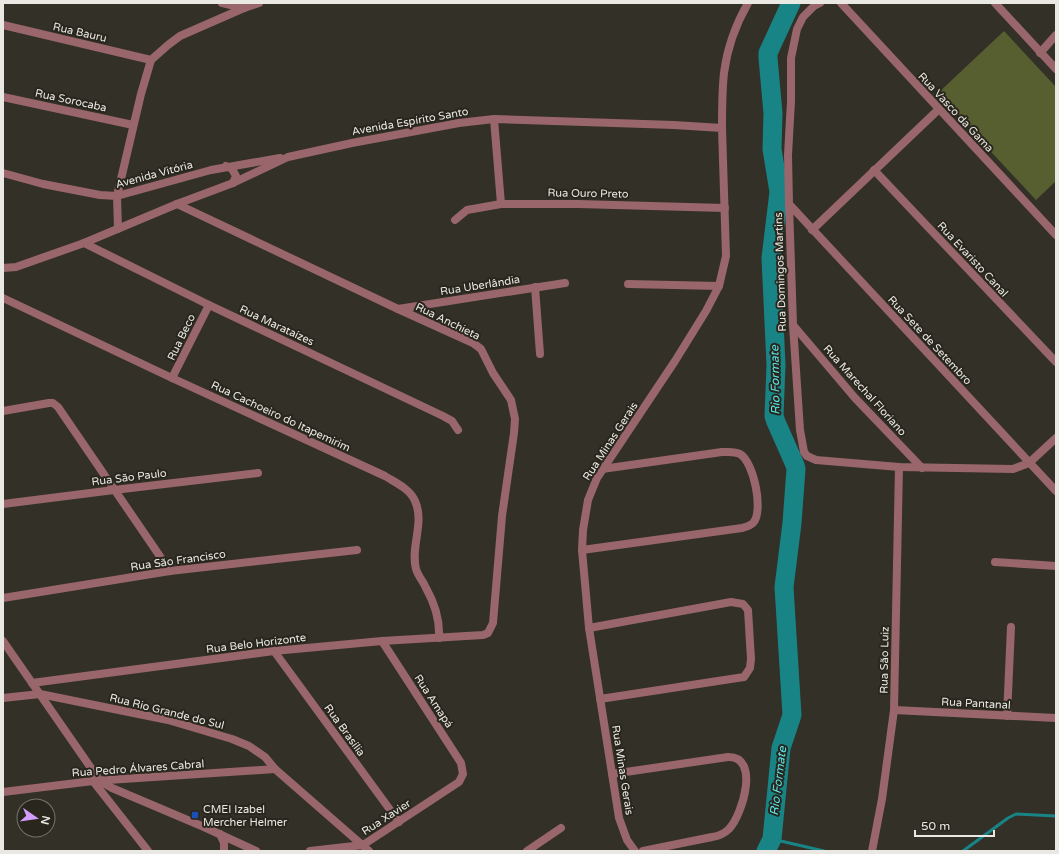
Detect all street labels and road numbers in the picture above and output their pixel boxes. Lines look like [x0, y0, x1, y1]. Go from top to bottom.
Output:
street label: Rua Bauru [52, 20, 108, 45]
street label: Rua Vasco da Gama [915, 70, 996, 155]
street label: Rua Sorocaba [34, 87, 108, 114]
street label: Avenida Espírito Santo [351, 105, 470, 138]
street label: Avenida Vitória [114, 158, 194, 191]
street label: Rua Ouro Preto [547, 186, 629, 201]
street label: Rua Domingos Martins [772, 212, 789, 332]
street label: Rua Evaristo Canal [935, 219, 1011, 299]
street label: Rua Uberlândia [439, 273, 521, 298]
street label: Rua Sete de Setembro [885, 293, 974, 388]
street label: Rua Anchieta [413, 300, 482, 343]
street label: Rua Marataízes [237, 302, 316, 348]
street label: Rua Beco [165, 312, 198, 362]
street label: Rua Marechal Floriano [820, 342, 909, 439]
street label: Rua Cachoeiro do Itapemirim [209, 378, 352, 454]
street label: Rua Minas Gerais [580, 400, 641, 483]
street label: Rua São Paulo [91, 466, 168, 489]
street label: Rua São Francisco [130, 547, 227, 574]
street label: Rua São Luiz [877, 626, 892, 694]
street label: Rua Belo Horizonte [205, 631, 307, 656]
street label: Rua Amapá [411, 672, 456, 730]
street label: Rua Rio Grande do Sul [108, 691, 226, 732]
street label: Rua Pantanal [941, 695, 1011, 712]
street label: Rua Brasília [321, 702, 368, 759]
street label: Rua Minas Gerais [609, 724, 636, 816]
street label: Rua Pedro Álvares Cabral [71, 756, 205, 780]
street label: Rua Xavier [359, 796, 414, 838]

